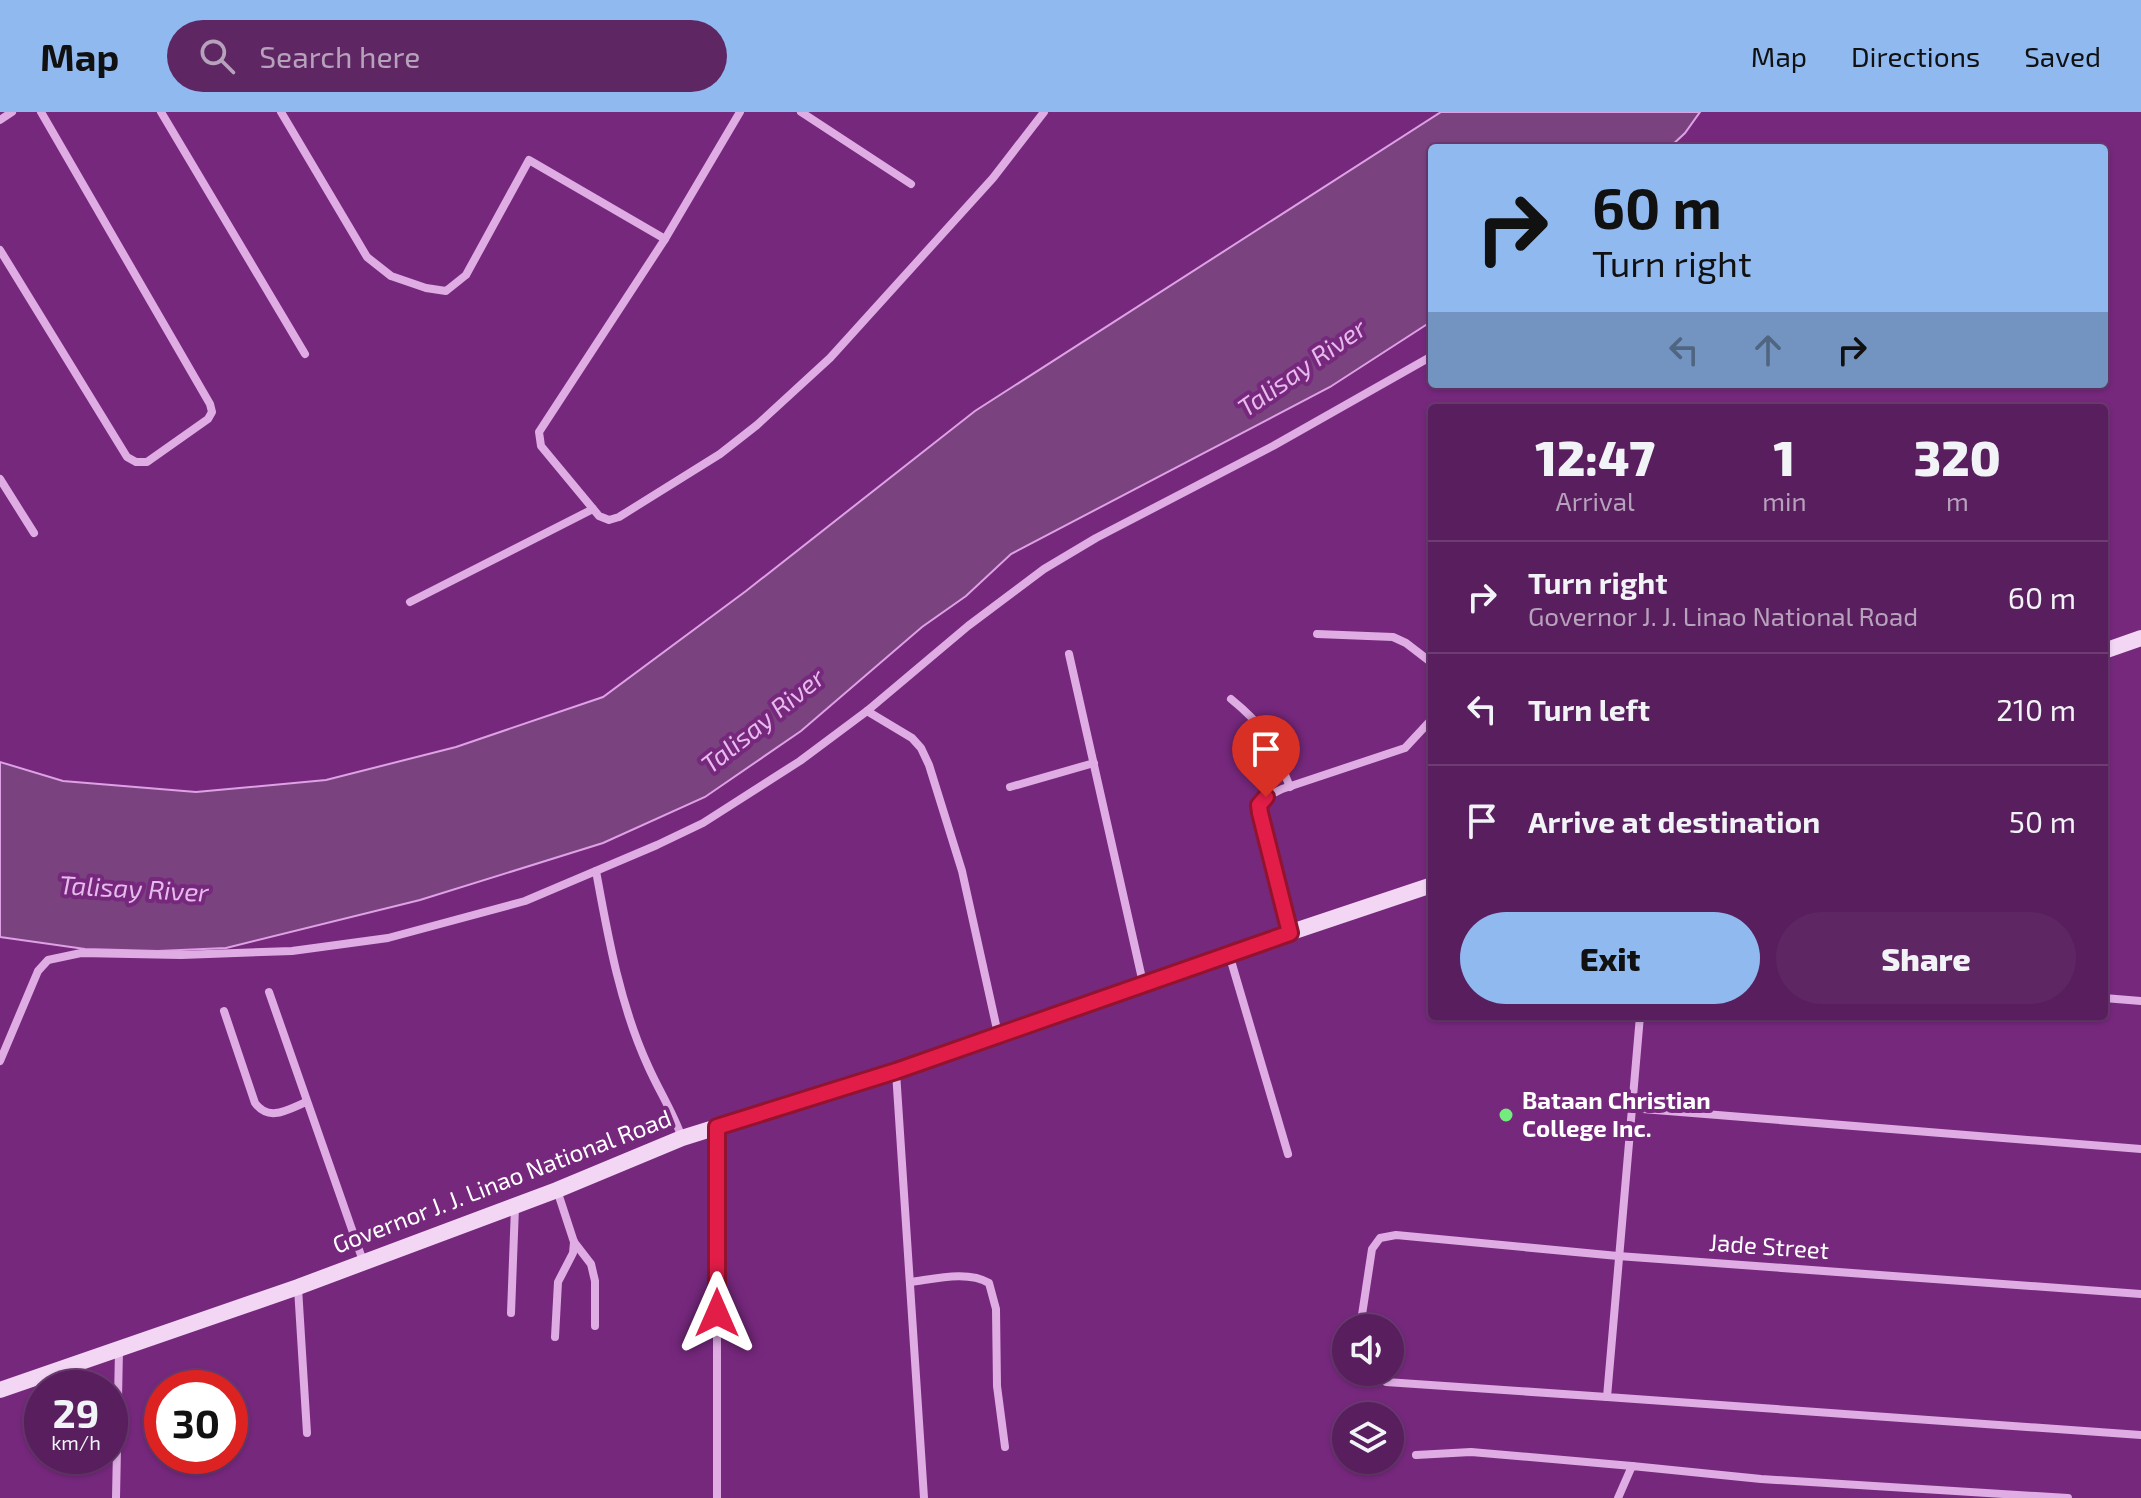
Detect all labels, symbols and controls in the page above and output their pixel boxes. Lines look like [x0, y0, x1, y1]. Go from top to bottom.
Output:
search box [167, 20, 727, 92]
text: Map [40, 33, 119, 79]
icon: search [195, 34, 239, 78]
text: Search here [259, 38, 420, 74]
text: Map [1751, 39, 1807, 73]
text: Directions [1851, 39, 1980, 73]
text: Saved [2024, 39, 2101, 73]
text: 60 m [1592, 173, 1722, 240]
icon: right [1460, 176, 1564, 280]
text: Turn right [1592, 241, 1752, 284]
water label: Talisay River [1231, 311, 1372, 423]
icon: left [1662, 328, 1706, 372]
icon: ahead [1746, 328, 1790, 372]
icon: right [1830, 328, 1874, 372]
text: 12:47 [1535, 428, 1655, 486]
text: 1 [1774, 428, 1795, 486]
text: 320 [1914, 428, 2001, 486]
text: Arrival [1556, 485, 1635, 516]
text: min [1762, 485, 1807, 516]
text: m [1946, 485, 1969, 516]
text: Turn right [1528, 564, 1668, 600]
icon: right [1460, 575, 1504, 619]
text: 60 m [2008, 579, 2076, 615]
text: Governor J. J. Linao National Road [1528, 600, 1918, 631]
water label: Talisay River [694, 660, 831, 780]
icon: left [1460, 687, 1504, 731]
text: Turn left [1528, 691, 1650, 727]
text: 210 m [1996, 691, 2076, 727]
pin [1232, 715, 1300, 797]
icon: arrive [1244, 727, 1288, 771]
icon: arrive [1460, 799, 1504, 843]
text: Arrive at destination [1528, 803, 1820, 839]
text: 50 m [2009, 803, 2076, 839]
water label: Talisay River [59, 868, 210, 908]
button: Exit [1460, 912, 1760, 1004]
button: Share [1776, 912, 2076, 1004]
place label: Bataan Christian College Inc. [1522, 1085, 1711, 1142]
street label: Governor J. J. Linao National Road [328, 1103, 675, 1259]
marker: Bataan Christian College Inc. [1497, 1106, 1515, 1124]
street label: Jade Street [1708, 1227, 1830, 1264]
position arrow [675, 1271, 759, 1355]
map controls [1332, 1314, 1404, 1474]
button: sound [1332, 1314, 1404, 1386]
speed limit sign: 30 [144, 1370, 248, 1474]
text: 29 [53, 1388, 99, 1436]
button: layers [1332, 1402, 1404, 1474]
text: km/h [51, 1430, 101, 1454]

